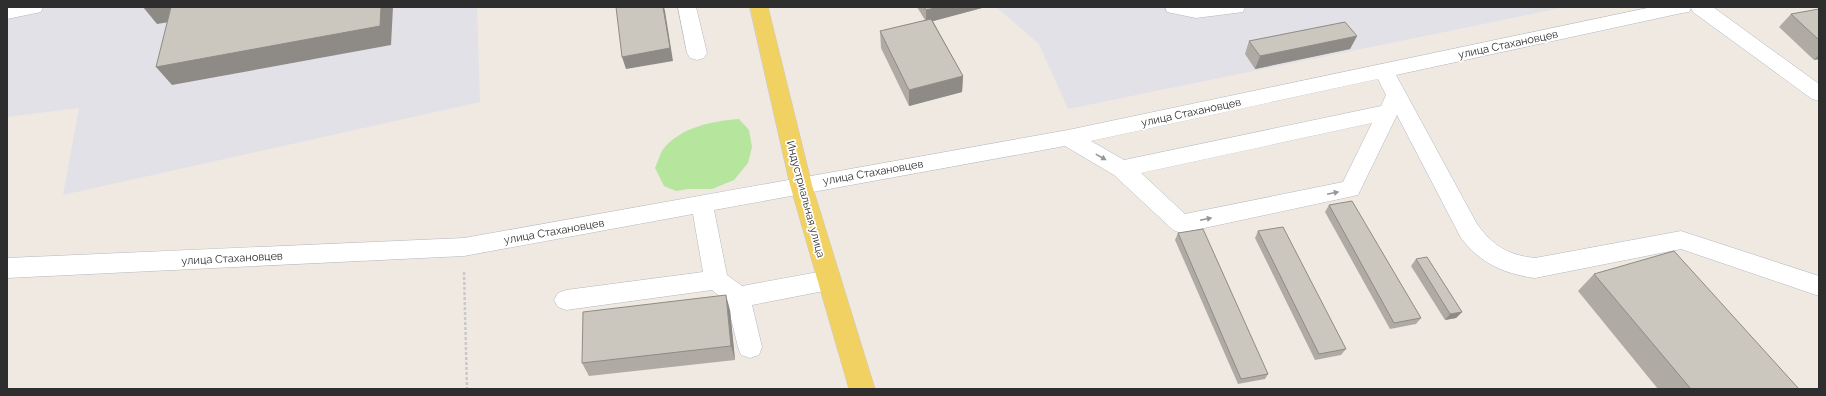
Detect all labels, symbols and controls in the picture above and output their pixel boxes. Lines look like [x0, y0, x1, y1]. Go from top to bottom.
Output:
street label: улица Стахановцев [1457, 28, 1559, 61]
street label: улица Стахановцев [1140, 96, 1242, 129]
street label: Индустриальная улица [784, 139, 827, 259]
one-way arrow [1096, 154, 1107, 161]
street label: улица Стахановцев [822, 157, 924, 188]
one-way arrow [1327, 189, 1339, 195]
street label: улица Стахановцев [503, 216, 605, 247]
one-way arrow [1200, 216, 1212, 222]
street label: улица Стахановцев [181, 249, 283, 268]

